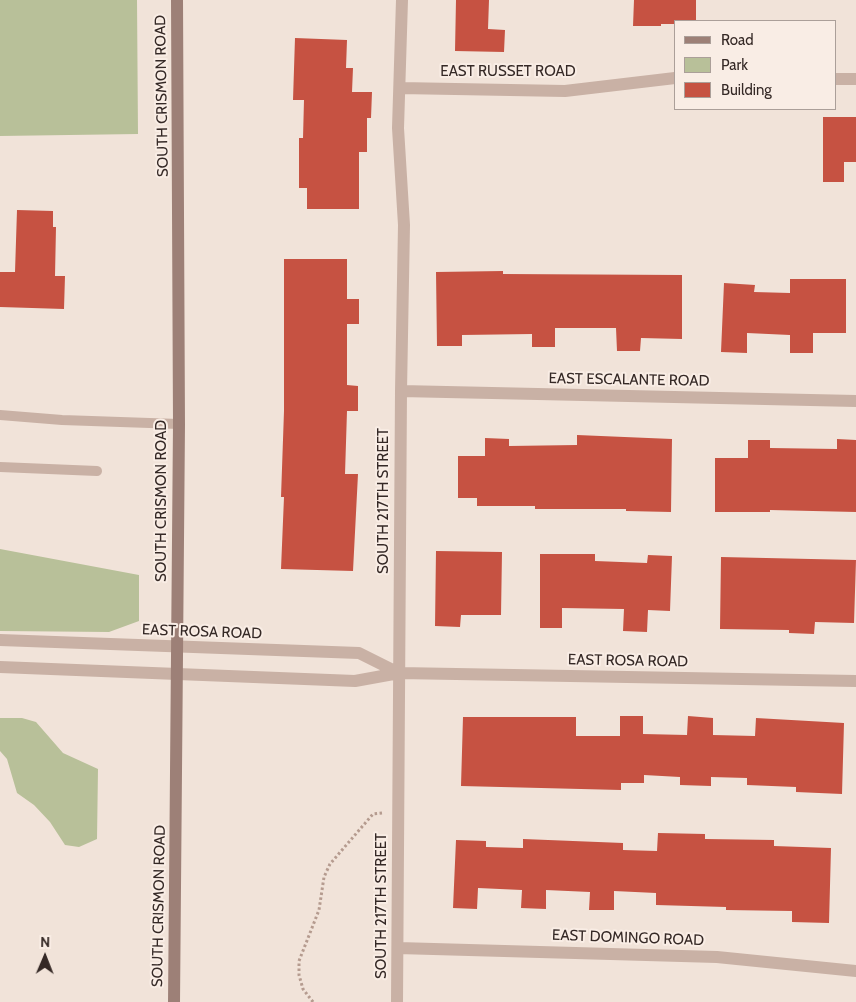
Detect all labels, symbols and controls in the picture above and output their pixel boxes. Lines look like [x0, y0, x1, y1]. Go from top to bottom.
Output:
street label: SOUTH CRISMON ROAD [152, 15, 172, 177]
legend [674, 20, 836, 110]
text: Road [721, 31, 754, 49]
text: Park [721, 56, 748, 74]
street label: EAST RUSSET ROAD [440, 63, 576, 81]
text: Building [721, 81, 772, 99]
street label: EAST ESCALANTE ROAD [548, 370, 710, 390]
street label: SOUTH CRISMON ROAD [153, 420, 171, 582]
street label: SOUTH 217TH STREET [375, 428, 393, 574]
street label: EAST ROSA ROAD [142, 621, 262, 643]
street label: EAST ROSA ROAD [568, 651, 688, 671]
street label: SOUTH CRISMON ROAD [149, 825, 169, 987]
street label: SOUTH 217TH STREET [373, 833, 391, 979]
street label: EAST DOMINGO ROAD [552, 926, 704, 950]
north arrow [20, 932, 70, 982]
text: N [40, 933, 50, 951]

